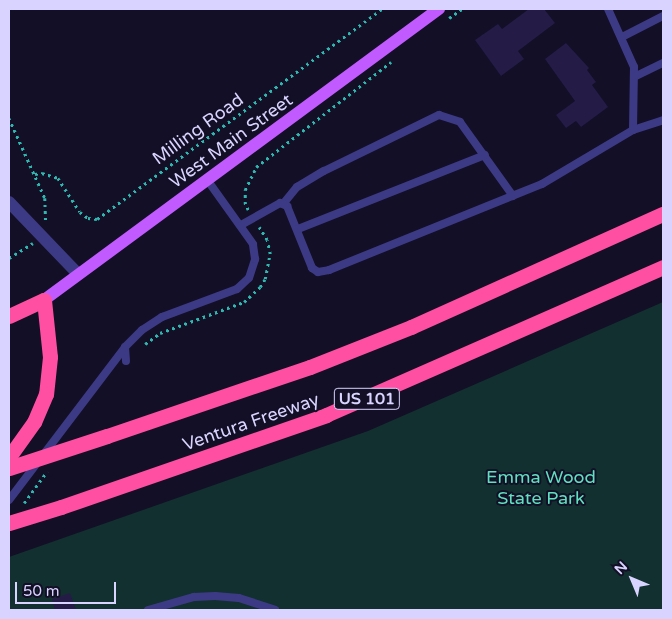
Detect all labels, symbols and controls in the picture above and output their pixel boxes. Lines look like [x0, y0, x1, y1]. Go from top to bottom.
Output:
street label: Milling Road [148, 89, 248, 169]
street label: West Main Street [165, 89, 297, 193]
road number: US 101 [333, 386, 401, 412]
street label: Ventura Freeway [180, 388, 322, 456]
park label: Emma Wood State Park [486, 467, 596, 509]
north arrow [607, 554, 657, 604]
text: N [611, 558, 631, 578]
scale bar [18, 572, 119, 604]
text: 50 m [23, 582, 60, 600]

